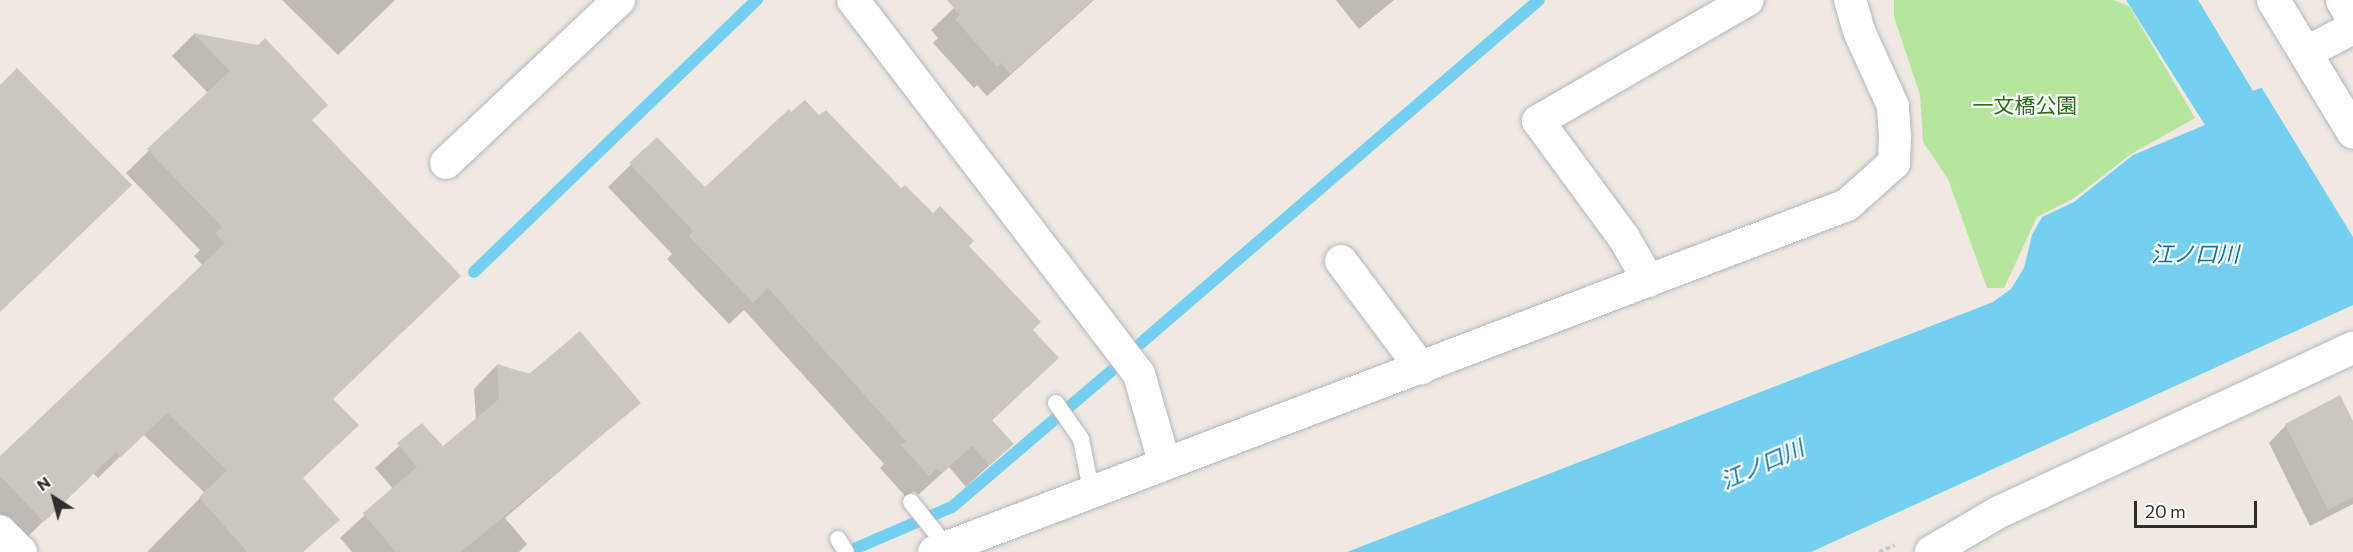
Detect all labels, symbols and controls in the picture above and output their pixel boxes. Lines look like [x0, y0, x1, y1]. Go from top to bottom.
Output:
park label: 一文橋公園 [1973, 92, 2077, 118]
water label: 江ノ口川 [2151, 241, 2239, 267]
water label: 江ノ口川 [1716, 434, 1808, 494]
north arrow [24, 468, 84, 528]
text: N [33, 472, 54, 494]
scale bar [2137, 489, 2260, 527]
text: 20 m [2145, 500, 2186, 522]

